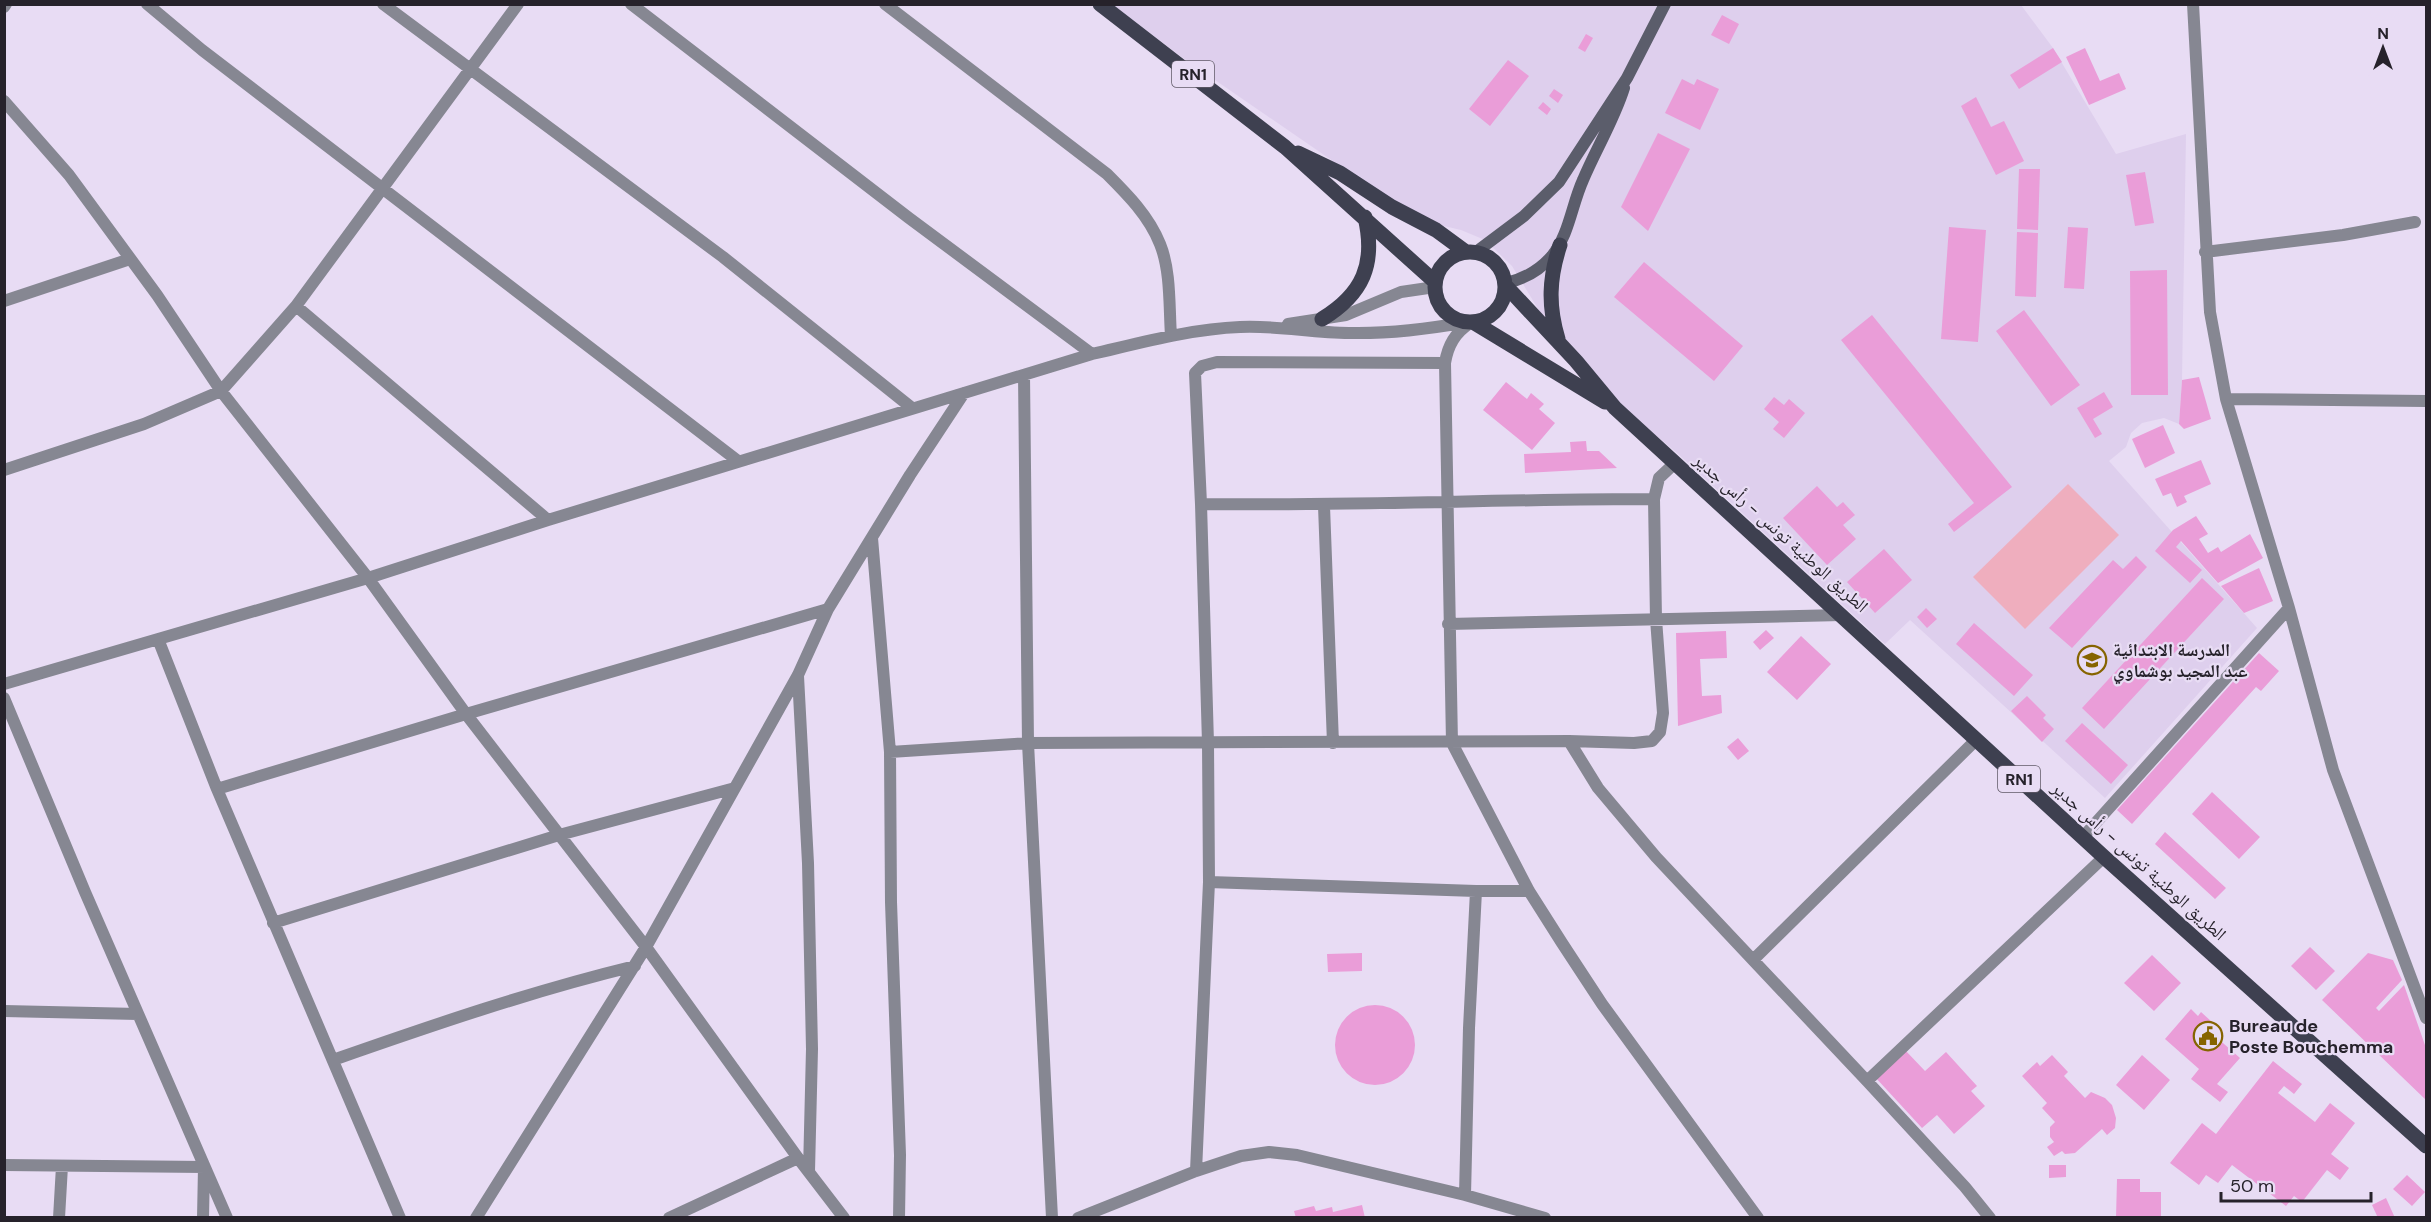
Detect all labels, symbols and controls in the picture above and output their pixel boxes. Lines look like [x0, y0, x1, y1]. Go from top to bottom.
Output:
north arrow [2353, 18, 2413, 78]
text: N [2377, 23, 2389, 44]
road number: RN1 [1172, 61, 1214, 87]
street label: الطريق الوطنية تونس - رأس جدير [1688, 447, 1873, 618]
place label: المدرسة الابتدائية عبد المجيد بوشماوي [2113, 638, 2248, 685]
school or university icon: المدرسة الابتدائية عبد المجيد بوشماوي [2076, 644, 2108, 676]
road number: RN1 [1998, 766, 2040, 792]
street label: الطريق الوطنية تونس - رأس جدير [2046, 775, 2231, 946]
place label: Bureau de Poste Bouchemma [2229, 1014, 2393, 1059]
public building icon: Bureau de Poste Bouchemma [2192, 1020, 2224, 1052]
scale bar [2221, 1165, 2371, 1203]
text: 50 m [2230, 1174, 2274, 1198]

